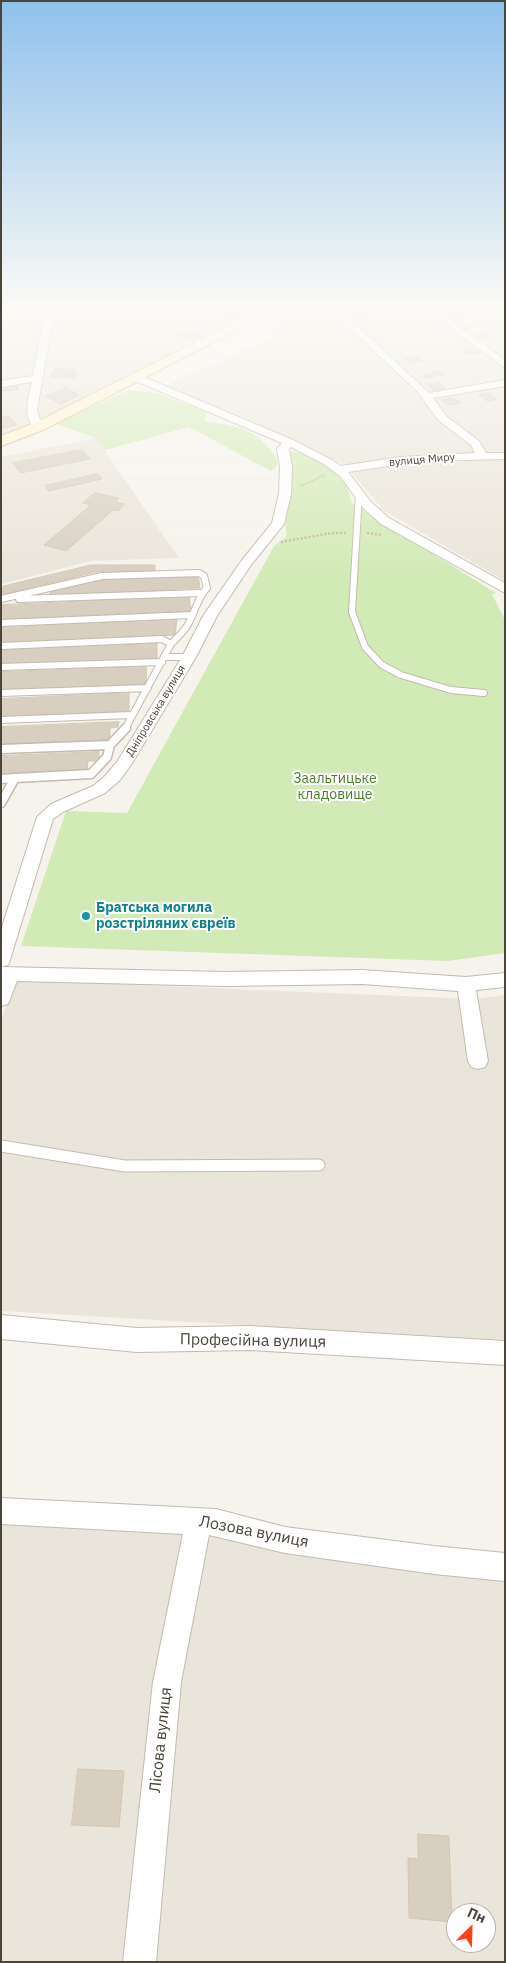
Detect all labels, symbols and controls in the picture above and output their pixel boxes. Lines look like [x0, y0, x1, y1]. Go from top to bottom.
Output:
street label: вулиця Миру [388, 451, 456, 469]
street label: Дніпровська вулиця [123, 663, 189, 759]
park label: Заальтицьке кладовище [293, 771, 377, 804]
place label: Братська могила розстріляних євреїв [96, 900, 236, 932]
marker: Братська могила розстріляних євреїв [80, 910, 92, 922]
street label: Професійна вулиця [180, 1330, 326, 1352]
street label: Лозова вулиця [198, 1512, 310, 1552]
street label: Лісова вулиця [146, 1686, 176, 1794]
north arrow [446, 1903, 496, 1953]
text: Пн [465, 1903, 489, 1927]

